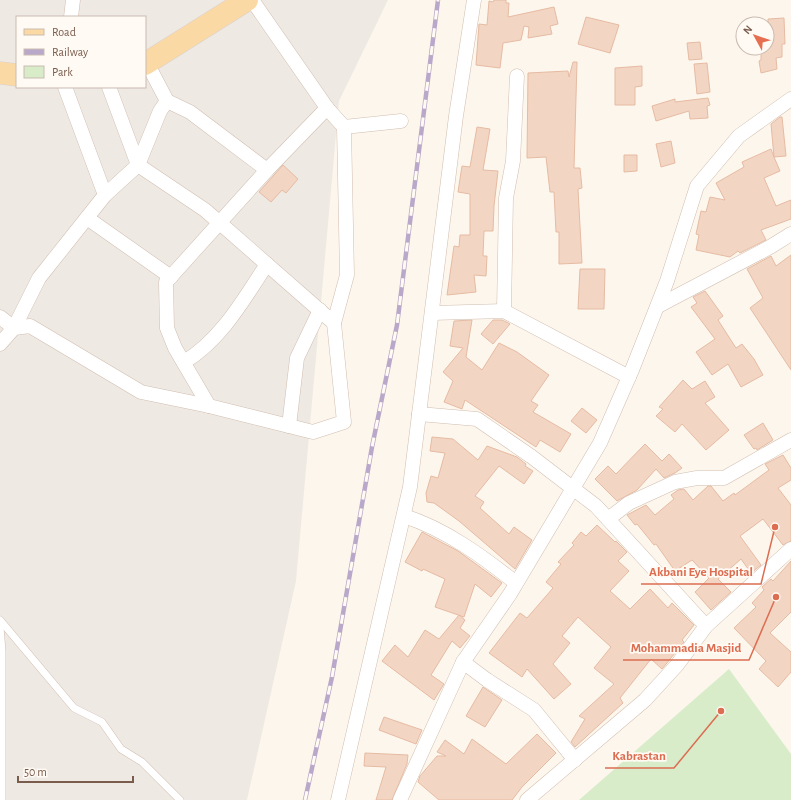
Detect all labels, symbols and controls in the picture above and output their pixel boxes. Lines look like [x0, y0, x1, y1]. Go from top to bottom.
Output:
legend [16, 16, 146, 88]
north arrow [735, 16, 775, 56]
text: N [741, 23, 754, 36]
text: Road [52, 26, 76, 38]
text: Railway [52, 46, 88, 59]
text: Park [52, 66, 73, 78]
callout: Akbani Eye Hospital [641, 559, 761, 584]
text: Akbani Eye Hospital [649, 566, 753, 579]
callout: Mohammadia Masjid [623, 635, 749, 660]
text: Mohammadia Masjid [631, 642, 742, 655]
callout: Kabrastan [605, 743, 674, 768]
text: Kabrastan [612, 750, 666, 763]
scale bar [18, 758, 133, 784]
text: 50 m [24, 766, 47, 778]

